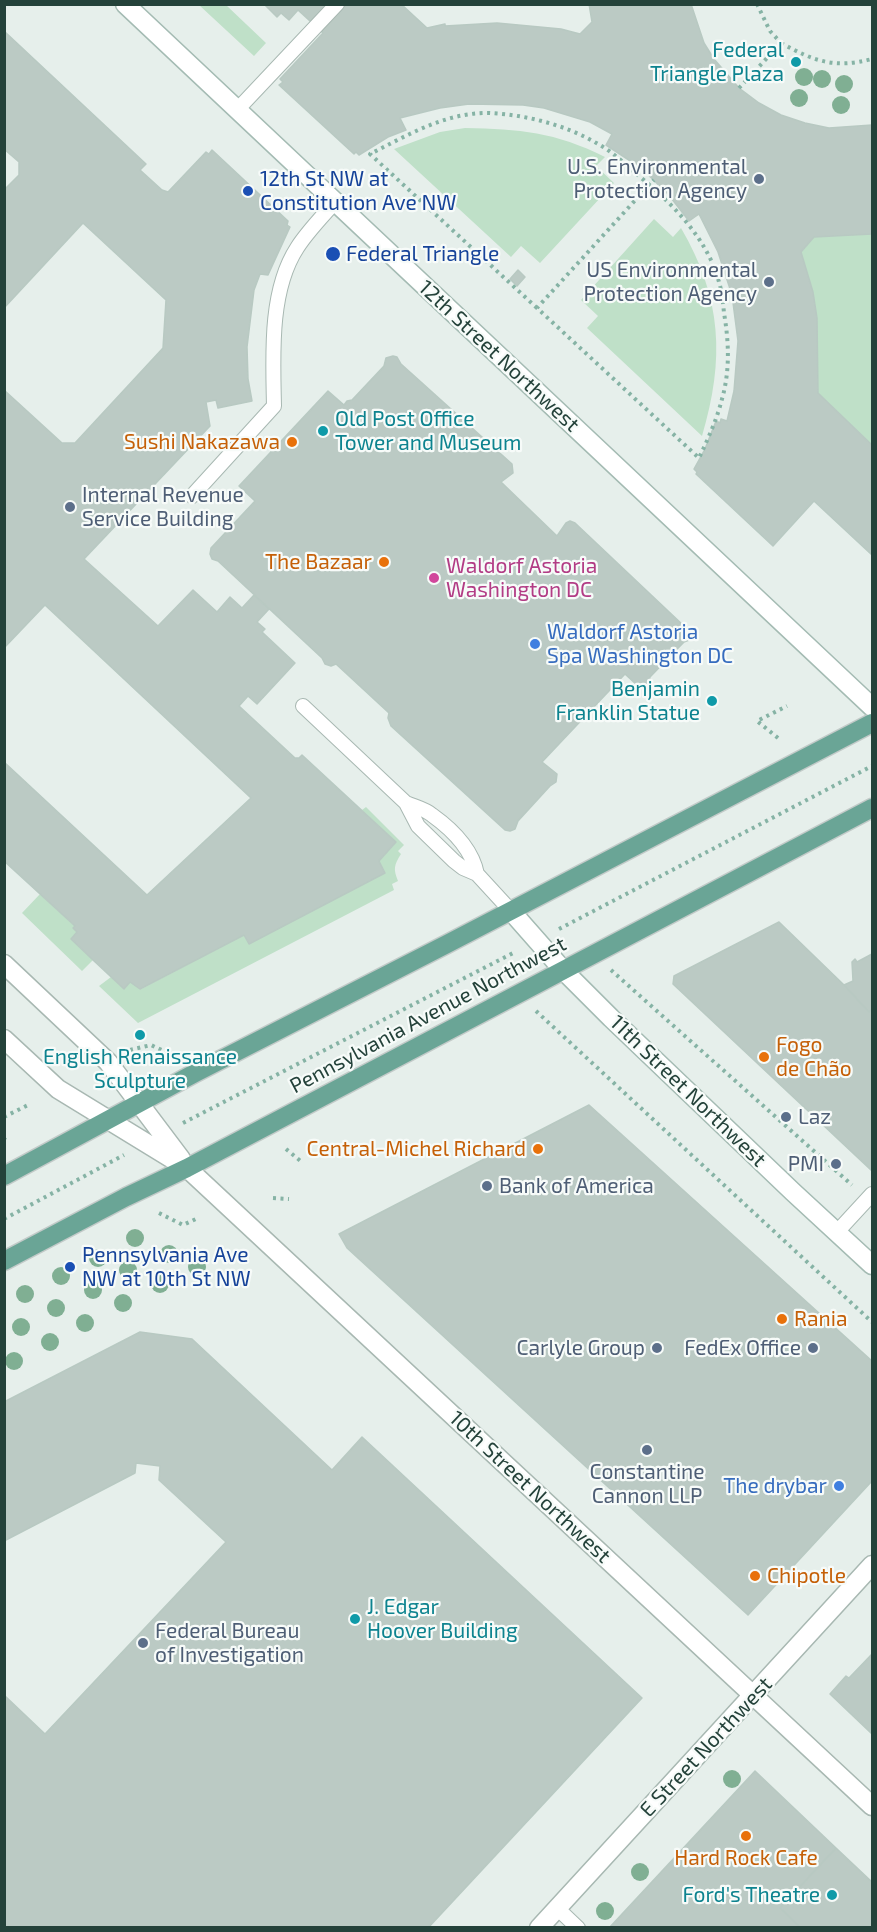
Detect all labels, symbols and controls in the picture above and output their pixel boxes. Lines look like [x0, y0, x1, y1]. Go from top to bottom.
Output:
place label: Federal Triangle Plaza [650, 37, 784, 87]
marker: Federal Triangle Plaza [789, 55, 803, 69]
place label: U.S. Environmental Protection Agency [567, 154, 747, 204]
place label: 12th St NW at Constitution Ave NW [260, 166, 456, 216]
marker: U.S. Environmental Protection Agency [752, 172, 766, 186]
marker: 12th St NW at Constitution Ave NW [241, 184, 255, 198]
place label: Federal Triangle [346, 241, 499, 267]
marker: Federal Triangle [324, 245, 342, 263]
place label: US Environmental Protection Agency [583, 257, 757, 307]
street label: 12th Street Northwest [413, 275, 585, 437]
marker: US Environmental Protection Agency [762, 275, 776, 289]
place label: Old Post Office Tower and Museum [335, 406, 521, 456]
marker: Old Post Office Tower and Museum [316, 424, 330, 438]
place label: Sushi Nakazawa [124, 429, 280, 455]
marker: Sushi Nakazawa [285, 435, 299, 449]
place label: Internal Revenue Service Building [82, 482, 244, 532]
marker: Internal Revenue Service Building [63, 500, 77, 514]
place label: The Bazaar [265, 549, 372, 575]
place label: Waldorf Astoria Washington DC [446, 553, 597, 603]
marker: The Bazaar [377, 555, 391, 569]
marker: Waldorf Astoria Washington DC [427, 571, 441, 585]
place label: Waldorf Astoria Spa Washington DC [547, 619, 733, 669]
marker: Waldorf Astoria Spa Washington DC [528, 637, 542, 651]
place label: Benjamin Franklin Statue [555, 676, 700, 726]
marker: Benjamin Franklin Statue [705, 694, 719, 708]
street label: Pennsylvania Avenue Northwest [286, 931, 570, 1099]
street label: 11th Street Northwest [605, 1010, 771, 1172]
marker: English Renaissance Sculpture [133, 1028, 147, 1042]
place label: Fogo de Chão [776, 1032, 852, 1082]
place label: English Renaissance Sculpture [43, 1044, 237, 1094]
marker: Fogo de Chão [757, 1050, 771, 1064]
place label: Laz [798, 1104, 831, 1130]
marker: Laz [779, 1110, 793, 1124]
place label: Central-Michel Richard [307, 1136, 526, 1162]
marker: Central-Michel Richard [531, 1142, 545, 1156]
place label: PMI [788, 1151, 824, 1177]
marker: PMI [829, 1157, 843, 1171]
place label: Bank of America [499, 1173, 654, 1199]
marker: Bank of America [480, 1179, 494, 1193]
place label: Pennsylvania Ave NW at 10th St NW [82, 1242, 251, 1292]
marker: Pennsylvania Ave NW at 10th St NW [63, 1260, 77, 1274]
place label: Rania [794, 1306, 847, 1332]
marker: Rania [775, 1312, 789, 1326]
place label: Carlyle Group [517, 1335, 645, 1361]
place label: FedEx Office [684, 1335, 801, 1361]
marker: Carlyle Group [650, 1341, 664, 1355]
marker: FedEx Office [806, 1341, 820, 1355]
street label: 10th Street Northwest [444, 1406, 616, 1568]
marker: Constantine Cannon LLP [640, 1443, 654, 1457]
place label: Constantine Cannon LLP [589, 1459, 705, 1509]
place label: The drybar [723, 1473, 827, 1499]
marker: The drybar [832, 1479, 846, 1493]
place label: Chipotle [767, 1563, 846, 1589]
marker: Chipotle [748, 1569, 762, 1583]
place label: J. Edgar Hoover Building [367, 1594, 518, 1644]
marker: J. Edgar Hoover Building [348, 1612, 362, 1626]
place label: Federal Bureau of Investigation [155, 1618, 304, 1668]
marker: Federal Bureau of Investigation [136, 1636, 150, 1650]
street label: E Street Northwest [635, 1672, 777, 1822]
marker: Hard Rock Cafe [739, 1829, 753, 1843]
place label: Hard Rock Cafe [674, 1845, 818, 1871]
place label: Ford's Theatre [682, 1882, 820, 1908]
marker: Ford's Theatre [825, 1888, 839, 1902]

